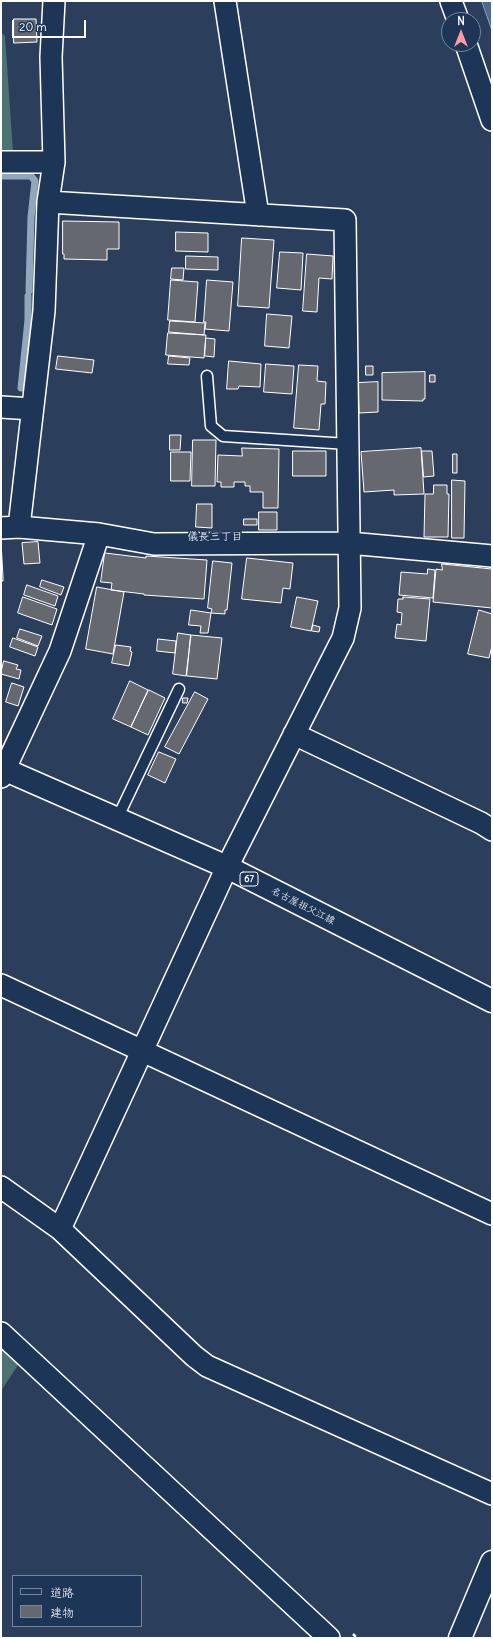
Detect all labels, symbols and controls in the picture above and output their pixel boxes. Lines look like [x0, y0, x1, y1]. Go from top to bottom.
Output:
scale bar [14, 12, 88, 38]
north arrow [441, 12, 481, 52]
text: N [457, 14, 465, 28]
text: 20 m [19, 19, 47, 34]
district label: 儀長三丁目 [188, 530, 242, 544]
road number: 67 [240, 872, 258, 886]
street label: 名古屋祖父江線 [269, 885, 337, 927]
legend [12, 1575, 142, 1627]
text: 道路 [50, 1585, 74, 1600]
text: 建物 [50, 1605, 74, 1620]

